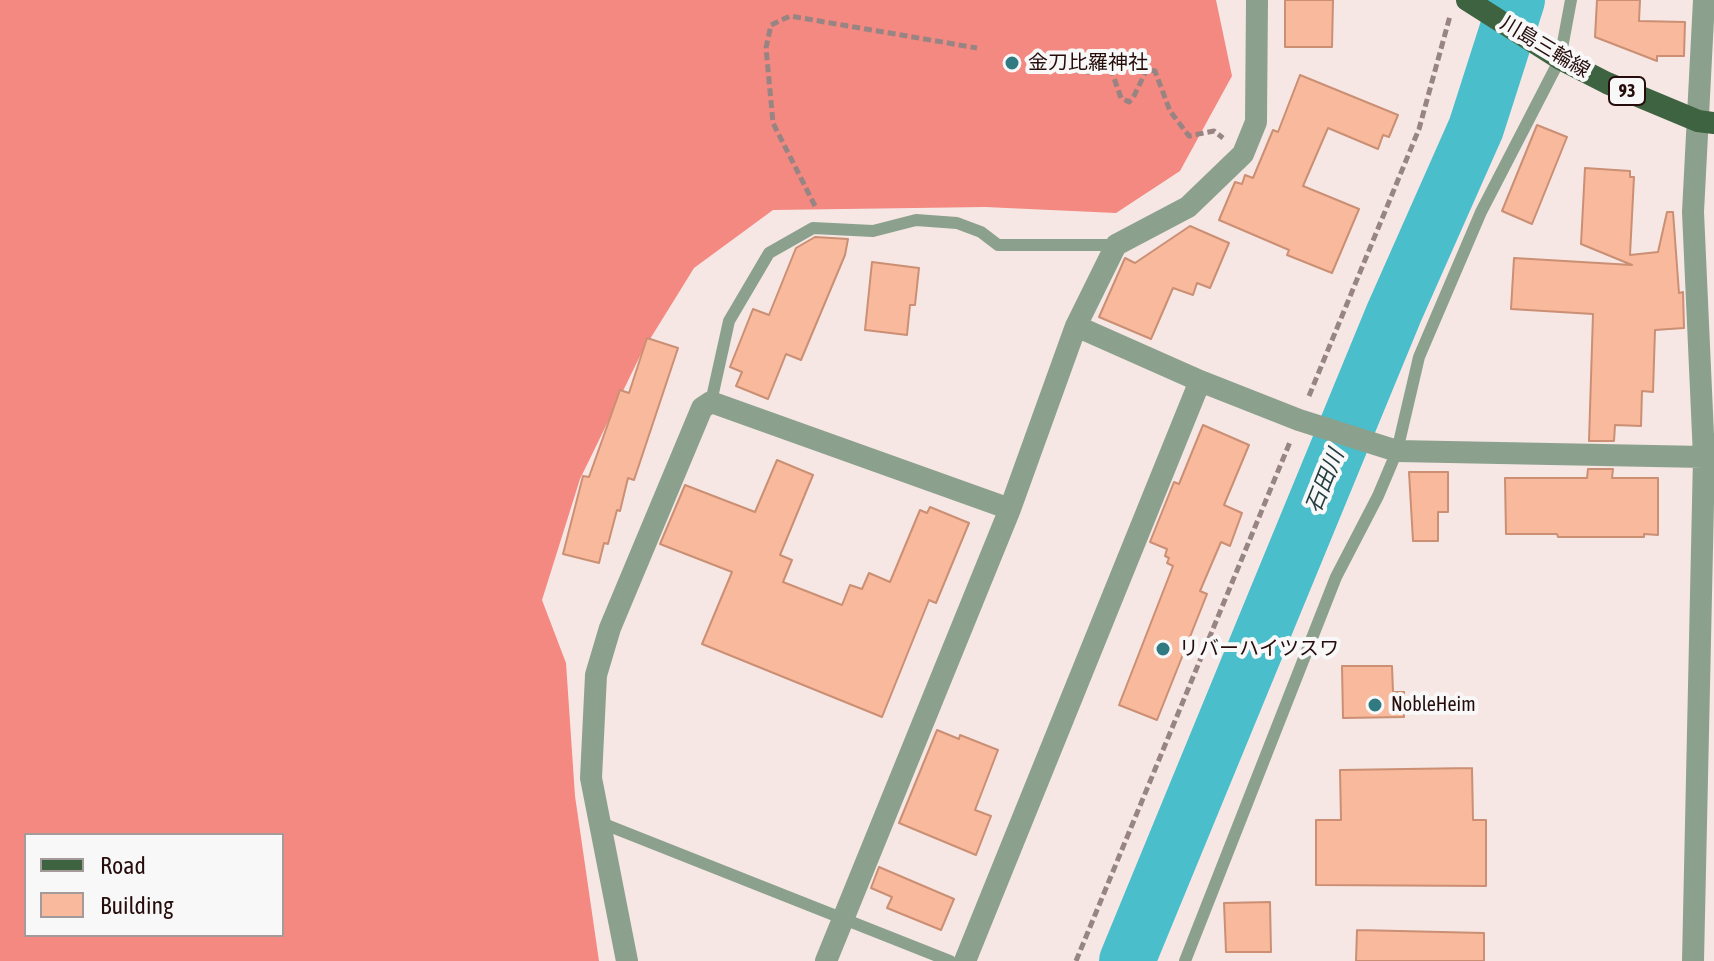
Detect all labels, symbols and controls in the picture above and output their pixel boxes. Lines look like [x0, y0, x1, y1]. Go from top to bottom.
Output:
street label: 川島三輪線 [1496, 11, 1594, 83]
place label: 金刀比羅神社 [1028, 51, 1148, 75]
marker: 金刀比羅神社 [1003, 54, 1021, 72]
road number: 93 [1609, 77, 1645, 105]
water label: 石田川 [1300, 445, 1350, 517]
place label: リバーハイツスワ [1179, 637, 1339, 661]
marker: リバーハイツスワ [1154, 640, 1172, 658]
place label: NobleHeim [1391, 693, 1476, 717]
marker: NobleHeim [1366, 696, 1384, 714]
legend [24, 833, 284, 937]
text: Road [100, 852, 146, 879]
text: Building [100, 892, 173, 919]

